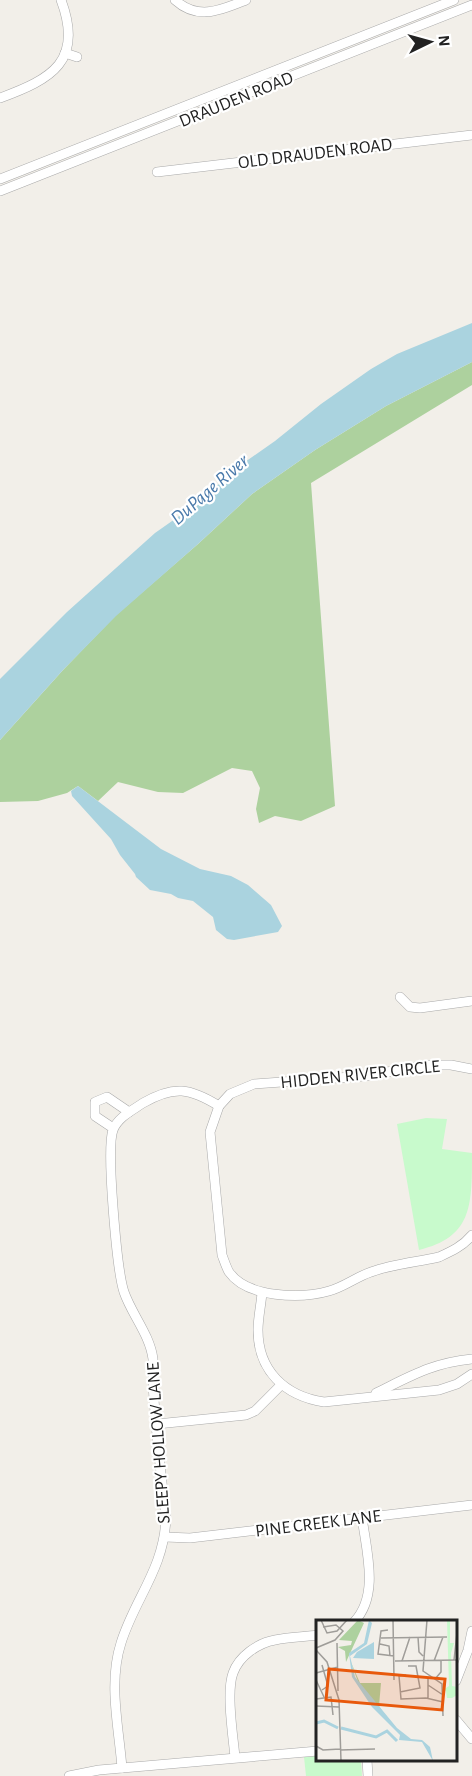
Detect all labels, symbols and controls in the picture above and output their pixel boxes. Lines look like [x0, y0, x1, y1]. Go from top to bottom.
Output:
north arrow [400, 12, 460, 72]
text: N [435, 35, 452, 47]
street label: DRAUDEN ROAD [177, 69, 296, 131]
street label: OLD DRAUDEN ROAD [237, 136, 393, 172]
water label: DuPage River [167, 450, 253, 529]
street label: HIDDEN RIVER CIRCLE [280, 1058, 441, 1092]
street label: SLEEPY HOLLOW LANE [144, 1361, 174, 1524]
street label: PINE CREEK LANE [254, 1507, 382, 1541]
inset map [316, 1620, 457, 1761]

